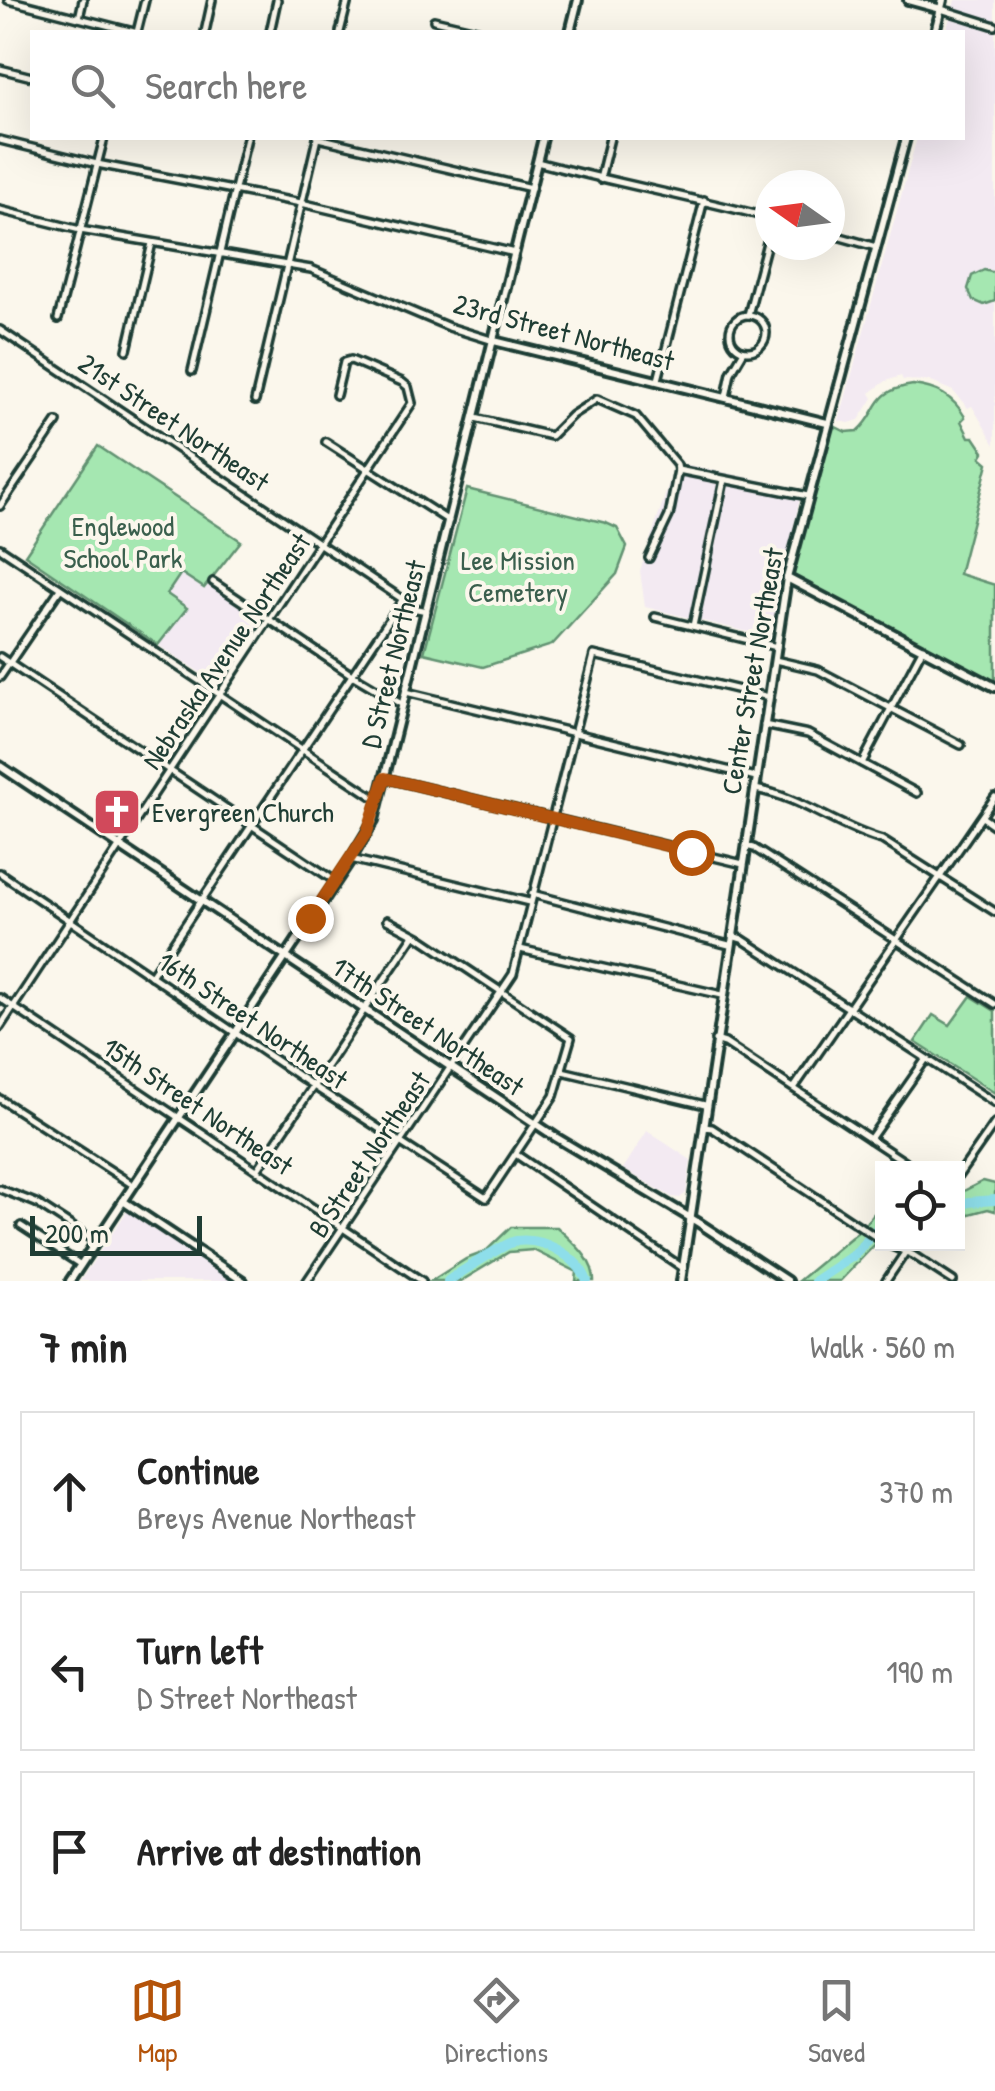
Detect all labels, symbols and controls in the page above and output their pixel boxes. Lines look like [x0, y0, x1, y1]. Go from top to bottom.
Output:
search box [30, 30, 965, 140]
icon: search [65, 58, 120, 113]
text: Search here [145, 59, 307, 111]
north arrow [755, 170, 845, 260]
street label: 23rd Street Northeast [450, 284, 679, 380]
street label: 21st Street Northeast [71, 344, 277, 500]
park label: Englewood School Park [64, 507, 183, 577]
street label: Nebraska Avenue Northeast [133, 525, 320, 777]
park label: Lee Mission Cemetery [461, 541, 575, 611]
street label: Center Street Northeast [712, 544, 792, 797]
street label: D Street Northeast [351, 556, 435, 752]
church icon: Evergreen Church [91, 786, 143, 838]
place label: Evergreen Church [152, 793, 334, 831]
route start [669, 830, 715, 876]
route end [288, 896, 334, 942]
street label: 16th Street Northeast [150, 942, 356, 1098]
street label: 17th Street Northeast [324, 948, 532, 1105]
street label: 15th Street Northeast [95, 1028, 301, 1184]
street label: B Street Northeast [299, 1063, 439, 1245]
map controls [875, 1161, 965, 1251]
button: locate [875, 1161, 965, 1251]
scale bar [30, 1211, 202, 1256]
text: 200 m [45, 1214, 109, 1252]
text: 7 min [40, 1318, 127, 1375]
text: Walk · 560 m [810, 1325, 955, 1368]
text: Continue [137, 1444, 259, 1496]
icon: ahead [42, 1464, 97, 1519]
text: 370 m [879, 1470, 953, 1513]
text: Breys Avenue Northeast [137, 1496, 415, 1539]
text: Turn left [137, 1624, 262, 1676]
icon: left [42, 1644, 97, 1699]
text: 190 m [886, 1650, 953, 1693]
text: D Street Northeast [137, 1676, 357, 1719]
icon: arrive [42, 1824, 97, 1879]
text: Arrive at destination [137, 1825, 421, 1877]
tab: Map [130, 1973, 185, 2071]
tab: Directions [445, 1973, 548, 2071]
tab: Saved [808, 1973, 865, 2071]

